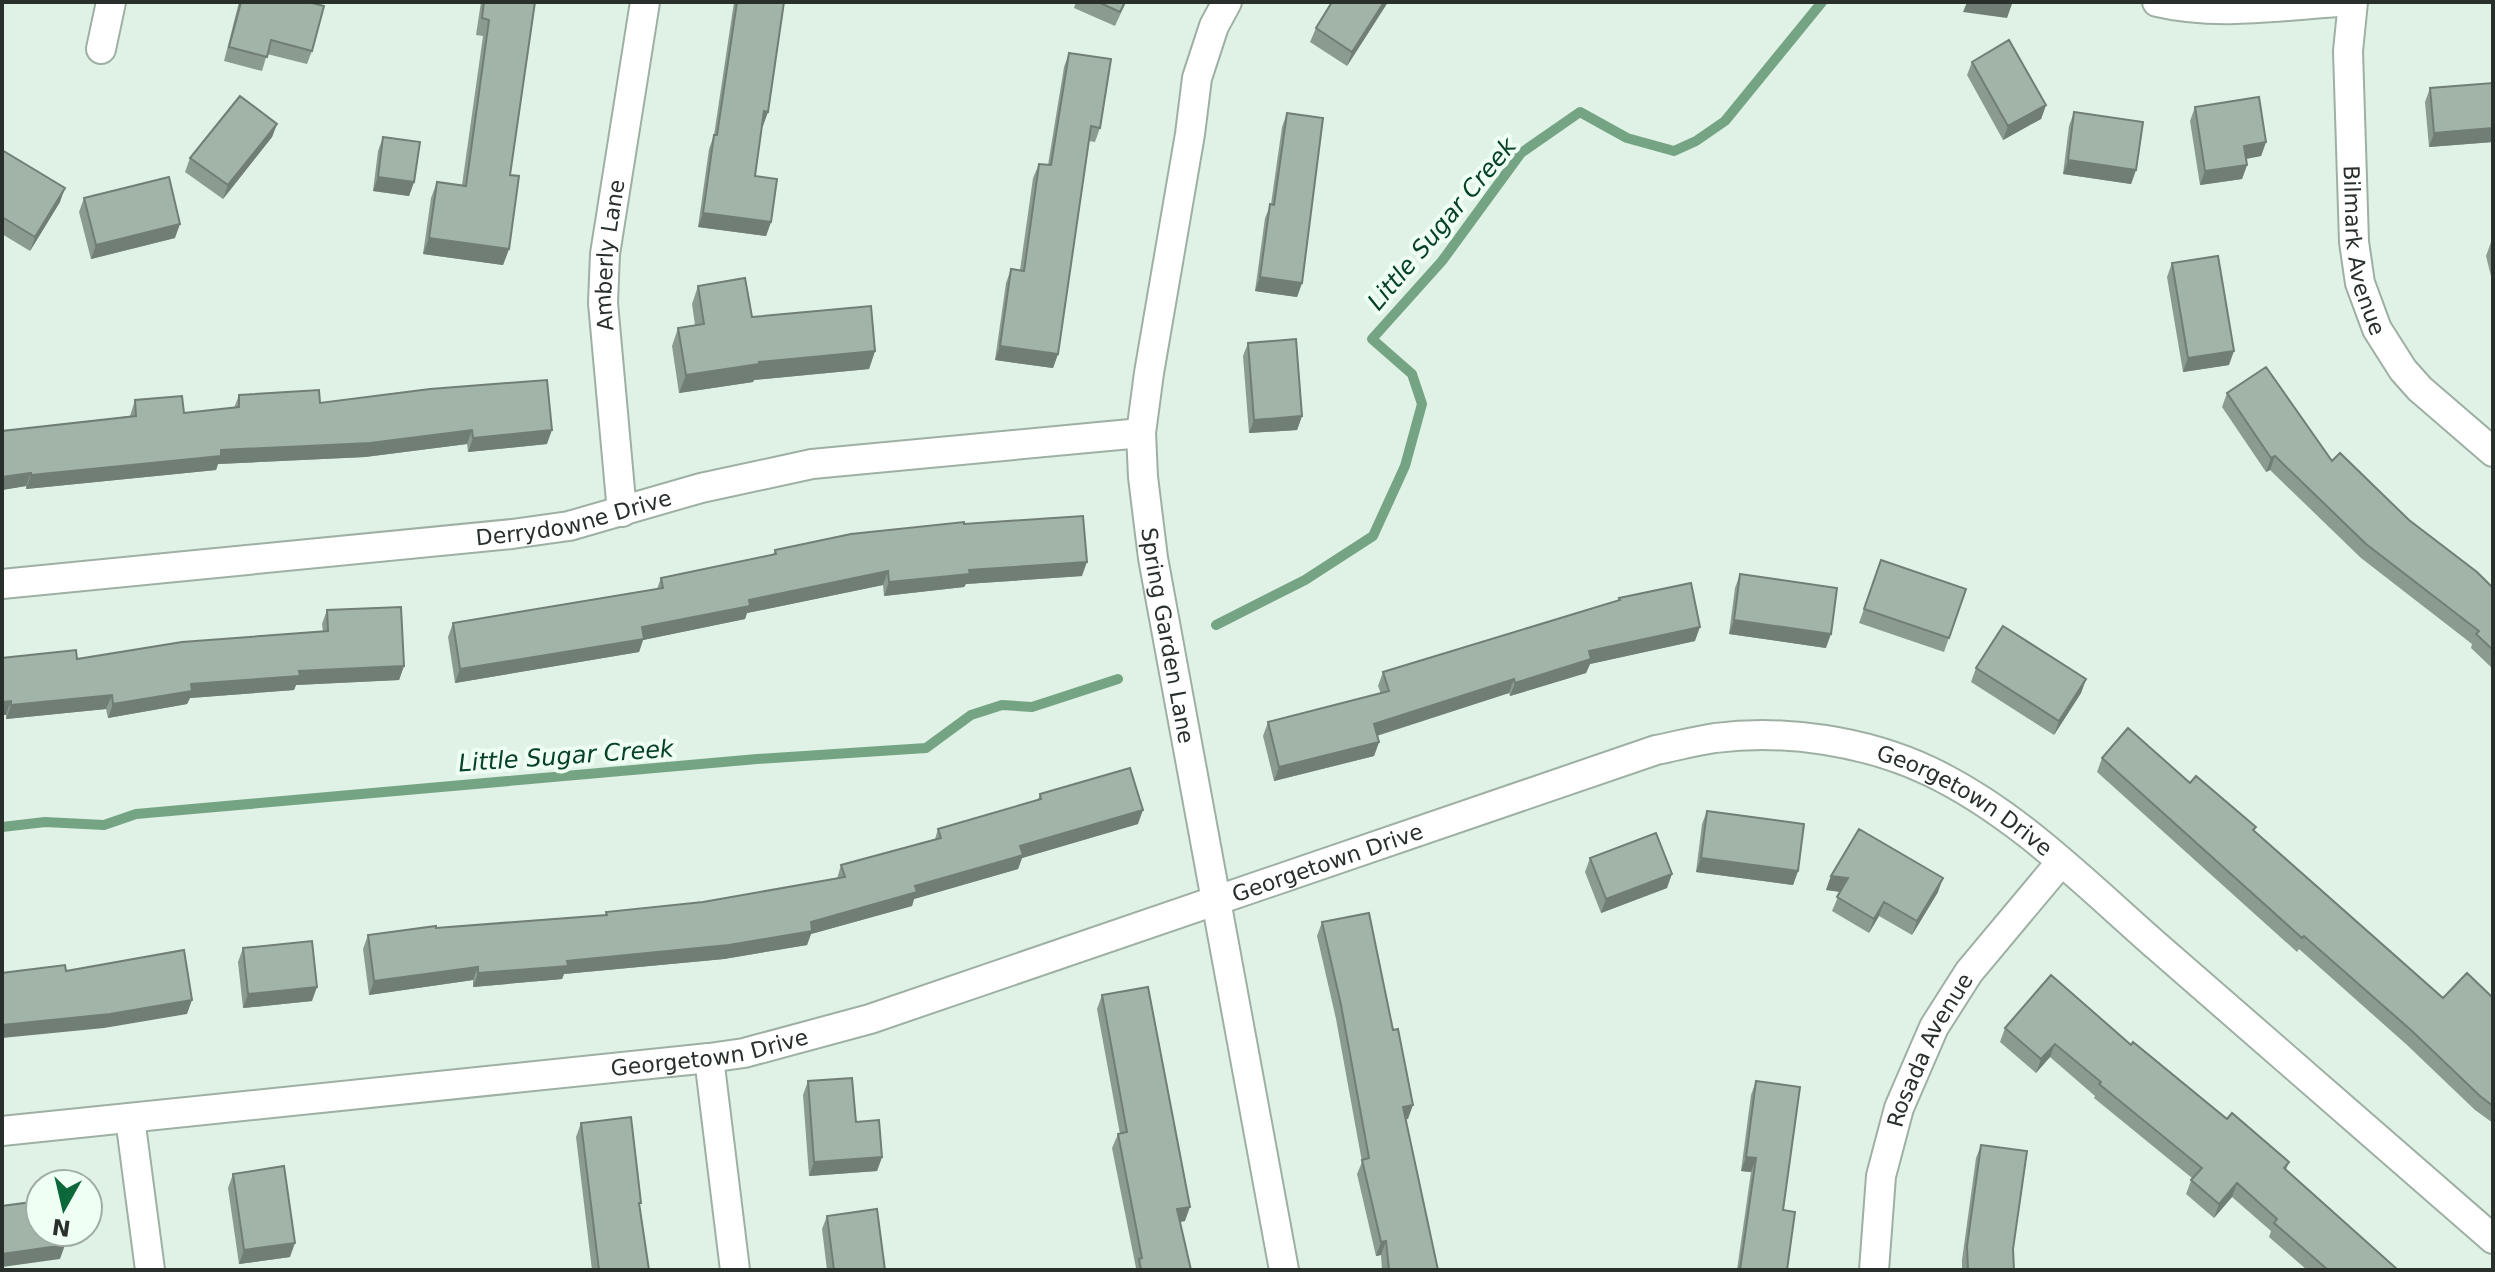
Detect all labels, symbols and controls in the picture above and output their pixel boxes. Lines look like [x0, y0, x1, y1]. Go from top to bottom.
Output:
water label: Little Sugar Creek [1362, 131, 1523, 316]
street label: Bilmark Avenue [2339, 165, 2390, 339]
street label: Amberly Lane [590, 178, 630, 332]
street label: Derrydowne Drive [475, 485, 674, 550]
street label: Spring Garden Lane [1136, 526, 1199, 746]
water label: Little Sugar Creek [457, 734, 676, 777]
street label: Georgetown Drive [1874, 740, 2057, 861]
street label: Georgetown Drive [1229, 819, 1426, 907]
street label: Rosada Avenue [1883, 969, 1978, 1130]
street label: Georgetown Drive [610, 1024, 811, 1081]
north arrow [24, 1168, 104, 1248]
text: N [50, 1214, 72, 1241]

